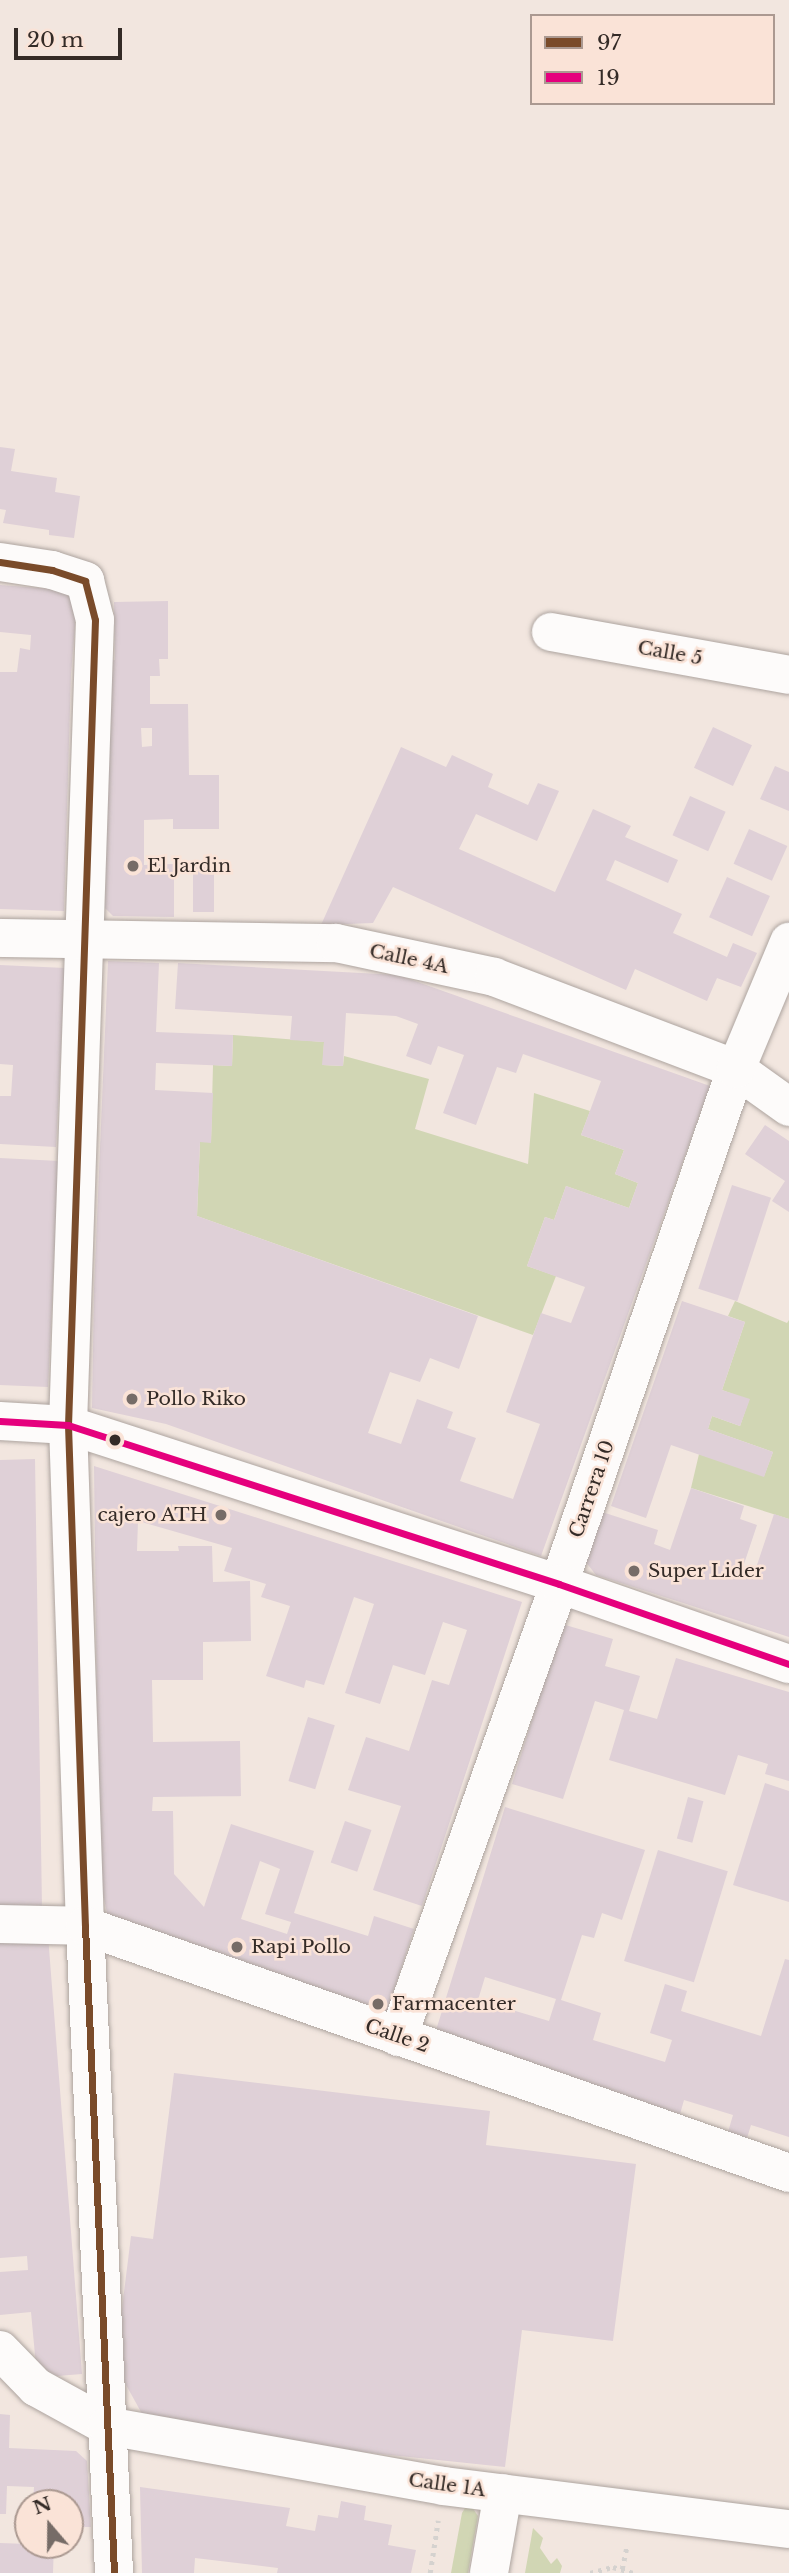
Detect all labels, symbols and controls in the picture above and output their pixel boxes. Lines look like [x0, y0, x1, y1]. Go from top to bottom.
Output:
scale bar [18, 14, 126, 58]
legend [530, 14, 775, 105]
text: 20 m [27, 27, 84, 53]
text: 97 [597, 30, 621, 56]
text: 19 [597, 65, 620, 91]
street label: Calle 5 [636, 636, 704, 670]
place label: El Jardin [147, 855, 231, 877]
marker: El Jardin [125, 858, 141, 874]
street label: Calle 4A [367, 940, 451, 978]
place label: Pollo Riko [146, 1388, 246, 1410]
marker: Pollo Riko [124, 1391, 140, 1407]
unlabelled marker [108, 1433, 122, 1447]
street label: Carrera 10 [565, 1437, 619, 1541]
place label: cajero ATH [97, 1504, 207, 1526]
marker: cajero ATH [213, 1507, 229, 1523]
place label: Super Lider [648, 1560, 764, 1582]
marker: Super Lider [626, 1563, 642, 1579]
place label: Rapi Pollo [251, 1936, 351, 1958]
marker: Rapi Pollo [229, 1939, 245, 1955]
place label: Farmacenter [392, 1993, 516, 2015]
marker: Farmacenter [370, 1996, 386, 2012]
street label: Calle 2 [362, 2014, 432, 2058]
street label: Calle 1A [407, 2468, 487, 2502]
north arrow [14, 2489, 84, 2559]
text: N [30, 2492, 55, 2520]

